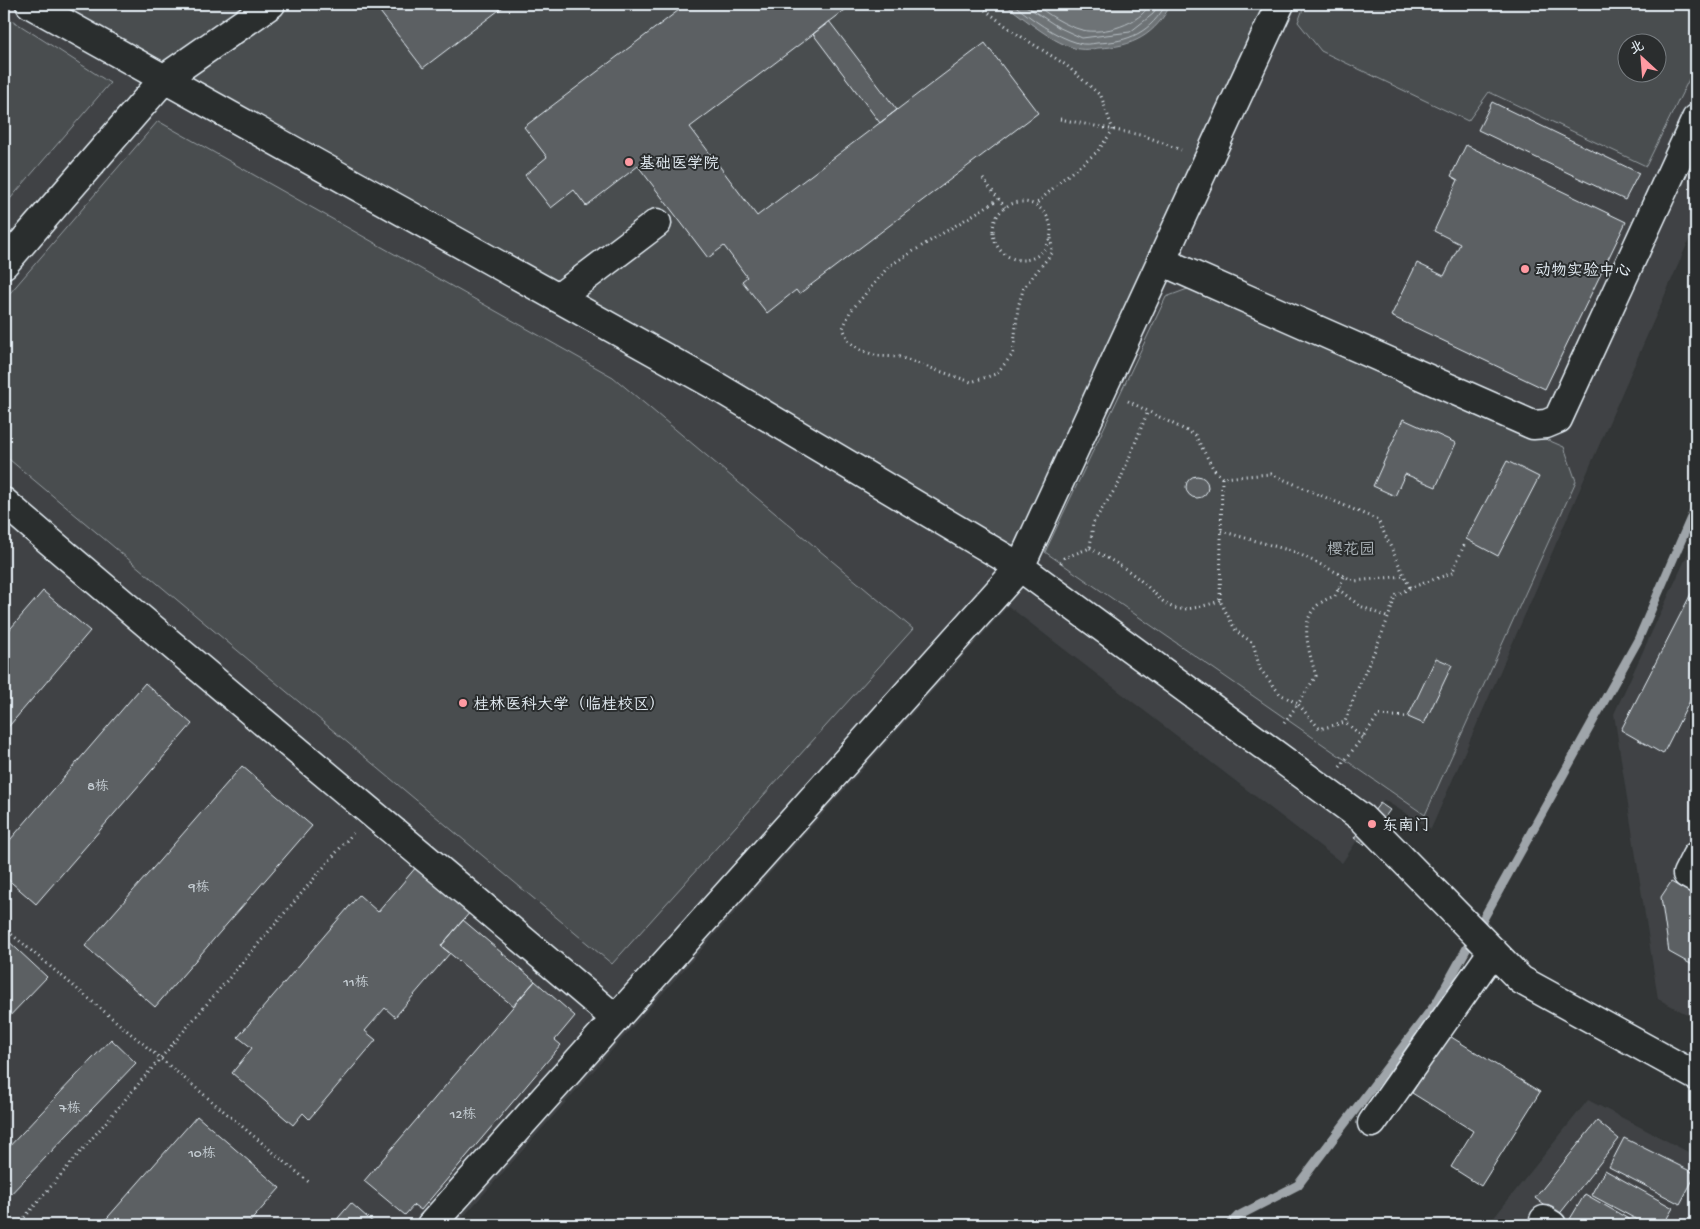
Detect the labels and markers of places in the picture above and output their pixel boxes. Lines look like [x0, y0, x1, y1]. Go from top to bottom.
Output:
place label: 基础医学院 [639, 154, 719, 175]
marker: 基础医学院 [623, 156, 635, 168]
place label: 动物实验中心 [1535, 261, 1631, 282]
marker: 动物实验中心 [1519, 263, 1531, 275]
place label: 桂林医科大学（临桂校区） [473, 695, 665, 716]
marker: 桂林医科大学（临桂校区） [457, 697, 469, 709]
place label: 东南门 [1382, 816, 1430, 837]
marker: 东南门 [1366, 818, 1378, 830]

